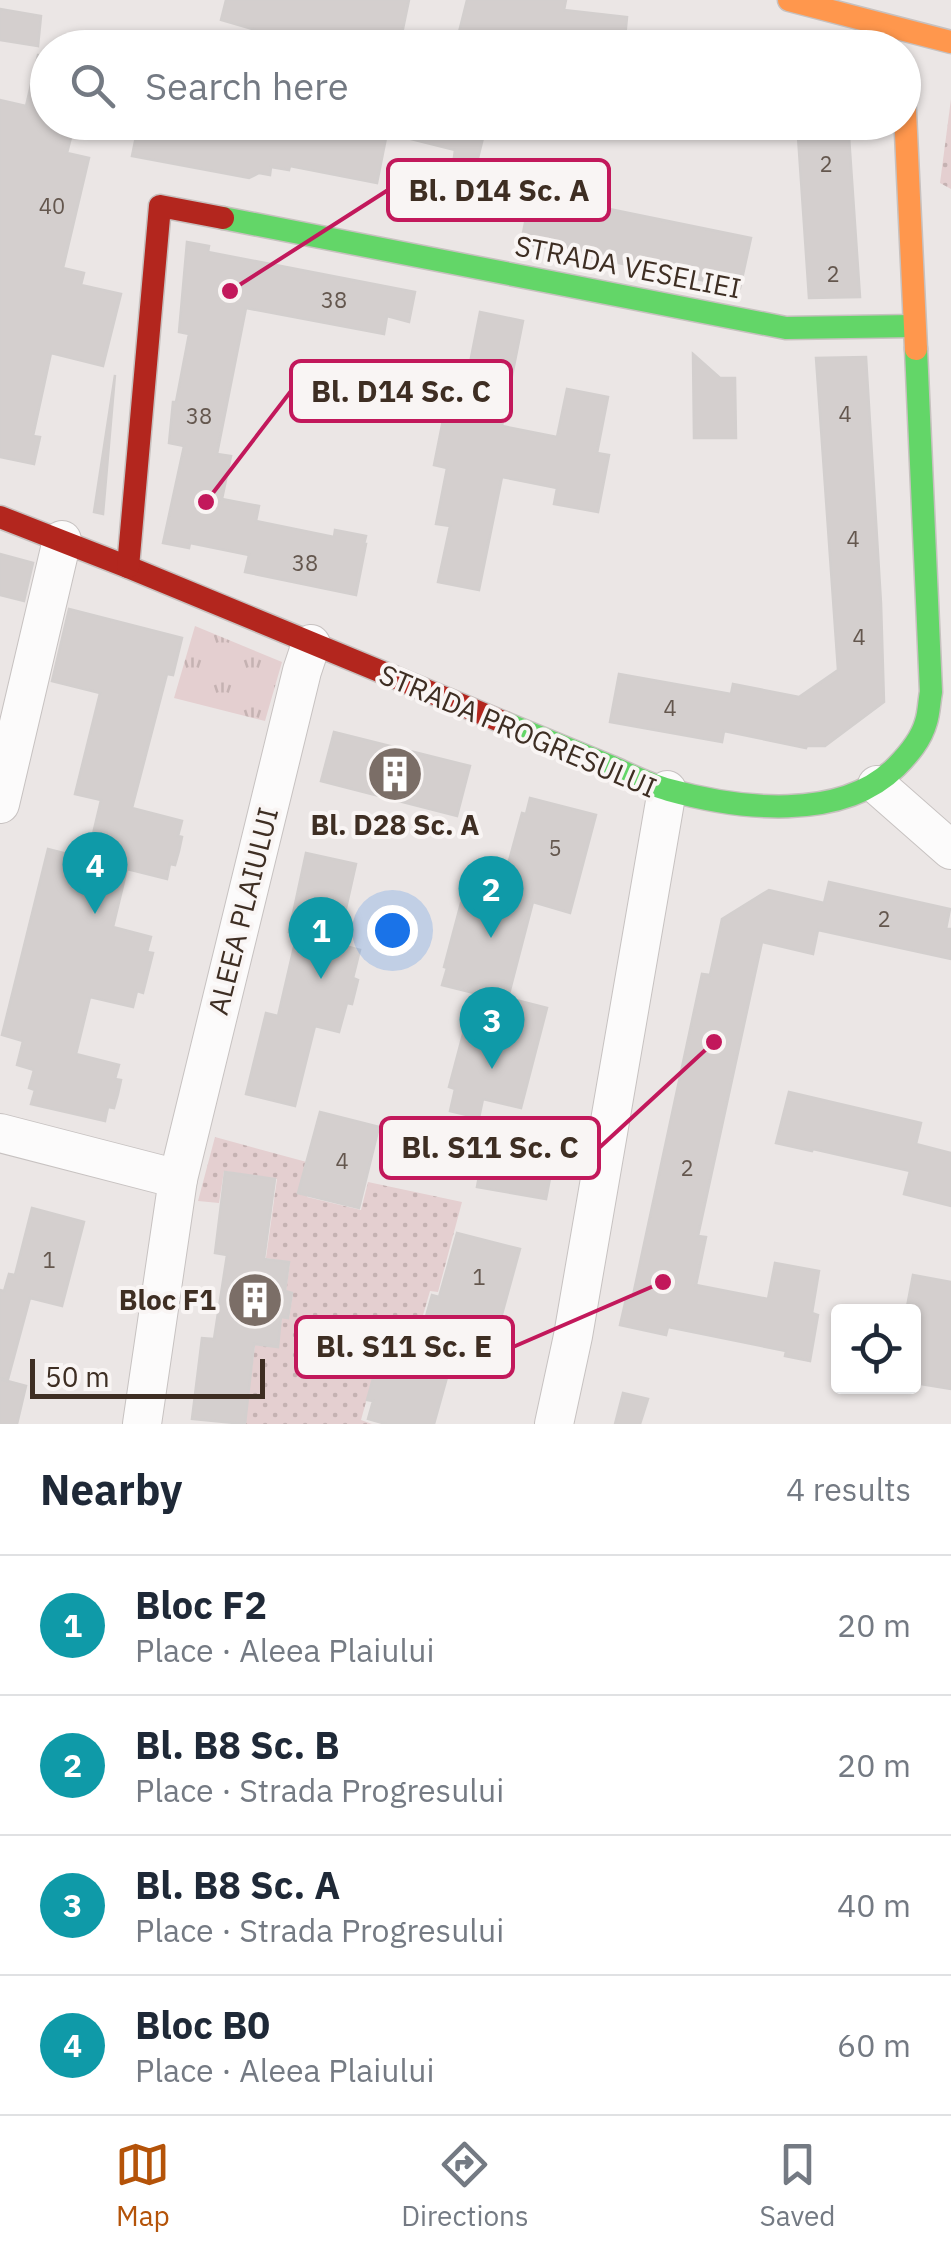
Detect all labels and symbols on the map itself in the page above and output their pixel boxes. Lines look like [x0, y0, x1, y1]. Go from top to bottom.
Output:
house number: 2 [819, 149, 833, 178]
callout: Bl. D14 Sc. A [388, 160, 609, 220]
text: Bl. D14 Sc. A [409, 170, 589, 209]
house number: 40 [39, 191, 65, 220]
street label: STRADA VESELIEI [512, 226, 744, 307]
house number: 2 [826, 259, 840, 288]
house number: 38 [321, 285, 347, 314]
callout: Bl. D14 Sc. C [291, 361, 511, 421]
text: Bl. D14 Sc. C [311, 371, 491, 410]
house number: 4 [838, 399, 852, 428]
house number: 38 [186, 401, 212, 430]
house number: 4 [846, 524, 860, 553]
house number: 38 [292, 548, 318, 577]
house number: 4 [852, 622, 866, 651]
street label: STRADA PROGRESULUI [374, 655, 662, 806]
house number: 4 [663, 693, 677, 722]
building icon: Bl. D28 Sc. A [365, 744, 425, 804]
street label: ALEEA PLAIULUI [199, 803, 286, 1018]
place label: Bl. D28 Sc. A [311, 806, 479, 843]
pin: 4 [62, 832, 128, 914]
house number: 5 [548, 833, 562, 862]
pin: 2 [458, 856, 524, 938]
pin: 1 [288, 896, 354, 979]
house number: 2 [877, 904, 891, 933]
your location [367, 905, 418, 956]
pin: 3 [460, 986, 524, 1069]
callout: Bl. S11 Sc. C [381, 1118, 599, 1178]
text: Bl. S11 Sc. C [401, 1127, 579, 1166]
house number: 4 [335, 1146, 349, 1175]
house number: 2 [680, 1153, 694, 1182]
house number: 1 [42, 1245, 56, 1274]
house number: 1 [472, 1262, 486, 1291]
building icon: Bloc F1 [225, 1270, 285, 1330]
place label: Bloc F1 [119, 1281, 216, 1318]
callout: Bl. S11 Sc. E [296, 1317, 513, 1377]
text: Bl. S11 Sc. E [316, 1326, 492, 1365]
scale bar [30, 1354, 265, 1398]

